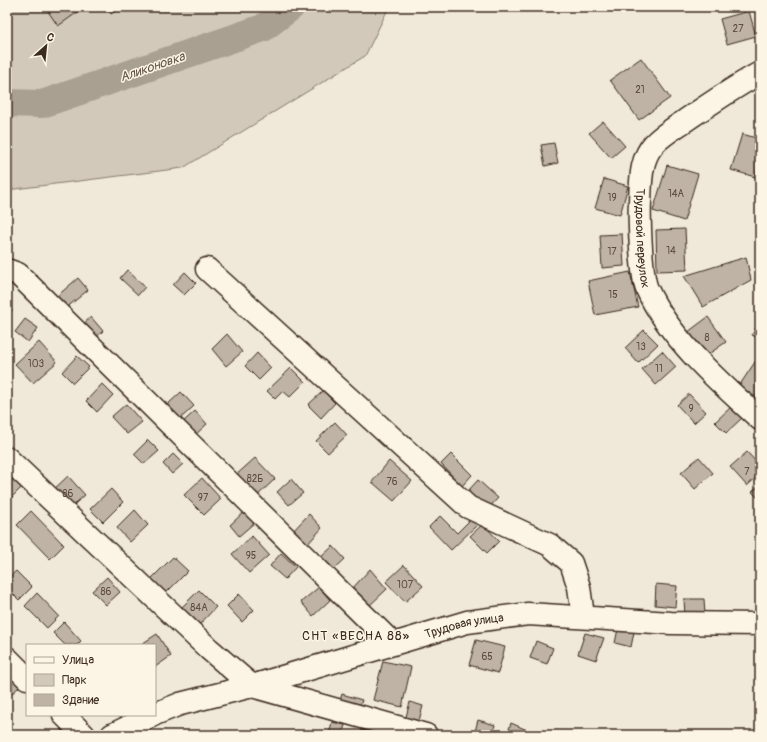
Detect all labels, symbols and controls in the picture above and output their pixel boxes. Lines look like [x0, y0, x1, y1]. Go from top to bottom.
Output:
house number: 27 [733, 23, 744, 35]
north arrow [26, 26, 66, 66]
text: С [44, 30, 56, 45]
water label: Аликоновка [118, 48, 188, 85]
house number: 21 [635, 84, 645, 96]
street label: Трудовой переулок [632, 188, 653, 290]
house number: 14А [668, 188, 685, 200]
house number: 19 [607, 192, 617, 204]
house number: 14 [666, 245, 676, 257]
house number: 17 [607, 246, 617, 258]
house number: 15 [608, 289, 618, 301]
house number: 8 [704, 332, 710, 344]
house number: 13 [636, 341, 646, 353]
house number: 103 [28, 358, 45, 370]
house number: 11 [655, 363, 663, 375]
house number: 9 [688, 403, 694, 415]
house number: 7 [744, 466, 750, 478]
house number: 82Б [247, 473, 263, 485]
house number: 76 [386, 476, 398, 488]
house number: 86 [63, 488, 74, 500]
house number: 97 [198, 492, 209, 504]
house number: 95 [246, 550, 256, 562]
house number: 107 [397, 579, 414, 591]
house number: 86 [101, 586, 112, 598]
house number: 84А [190, 602, 208, 614]
street label: Трудовая улица [423, 610, 505, 642]
district label: СНТ «ВЕСНА 88» [302, 628, 410, 644]
legend [26, 644, 156, 716]
house number: 65 [481, 651, 493, 663]
text: Улица [62, 653, 94, 668]
text: Парк [62, 673, 87, 688]
text: Здание [62, 693, 99, 708]

